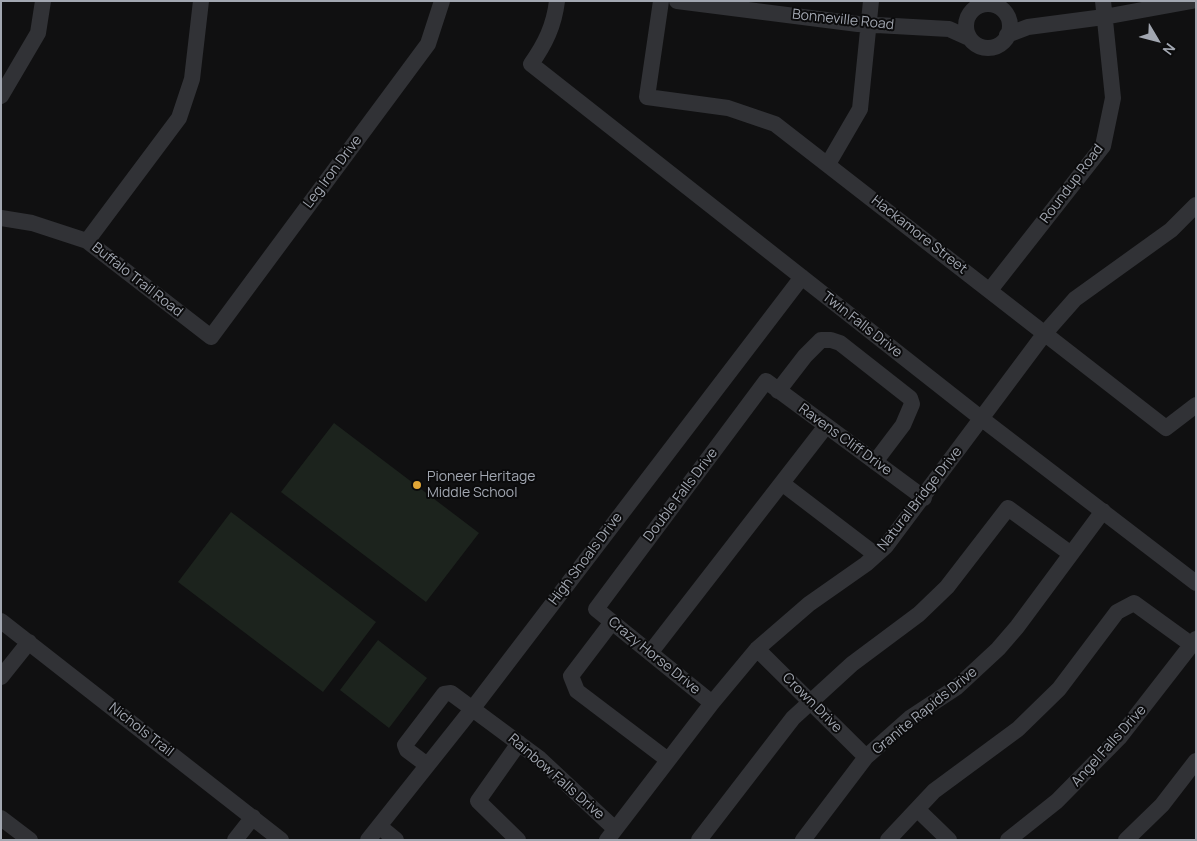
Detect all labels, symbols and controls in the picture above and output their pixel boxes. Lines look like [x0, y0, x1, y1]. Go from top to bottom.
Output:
street label: Bonneville Road [791, 6, 895, 34]
north arrow [1132, 15, 1182, 65]
text: N [1159, 40, 1180, 59]
street label: Leg Iron Drive [300, 132, 366, 212]
street label: Roundup Road [1037, 141, 1107, 227]
street label: Hackamore Street [868, 192, 970, 278]
street label: Buffalo Trail Road [88, 239, 186, 321]
street label: Twin Falls Drive [819, 289, 905, 361]
street label: Ravens Cliff Drive [795, 401, 895, 479]
street label: Natural Bridge Drive [874, 444, 966, 554]
street label: Double Falls Drive [640, 445, 722, 545]
place label: Pioneer Heritage Middle School [427, 469, 535, 502]
marker: Pioneer Heritage Middle School [411, 479, 423, 491]
street label: High Shoals Drive [546, 509, 626, 609]
street label: Crazy Horse Drive [605, 614, 703, 698]
street label: Granite Rapids Drive [869, 664, 981, 758]
street label: Crown Drive [779, 670, 845, 736]
street label: Nichols Trail [105, 700, 177, 760]
street label: Angel Falls Drive [1068, 702, 1150, 790]
street label: Rainbow Falls Drive [504, 731, 608, 823]

